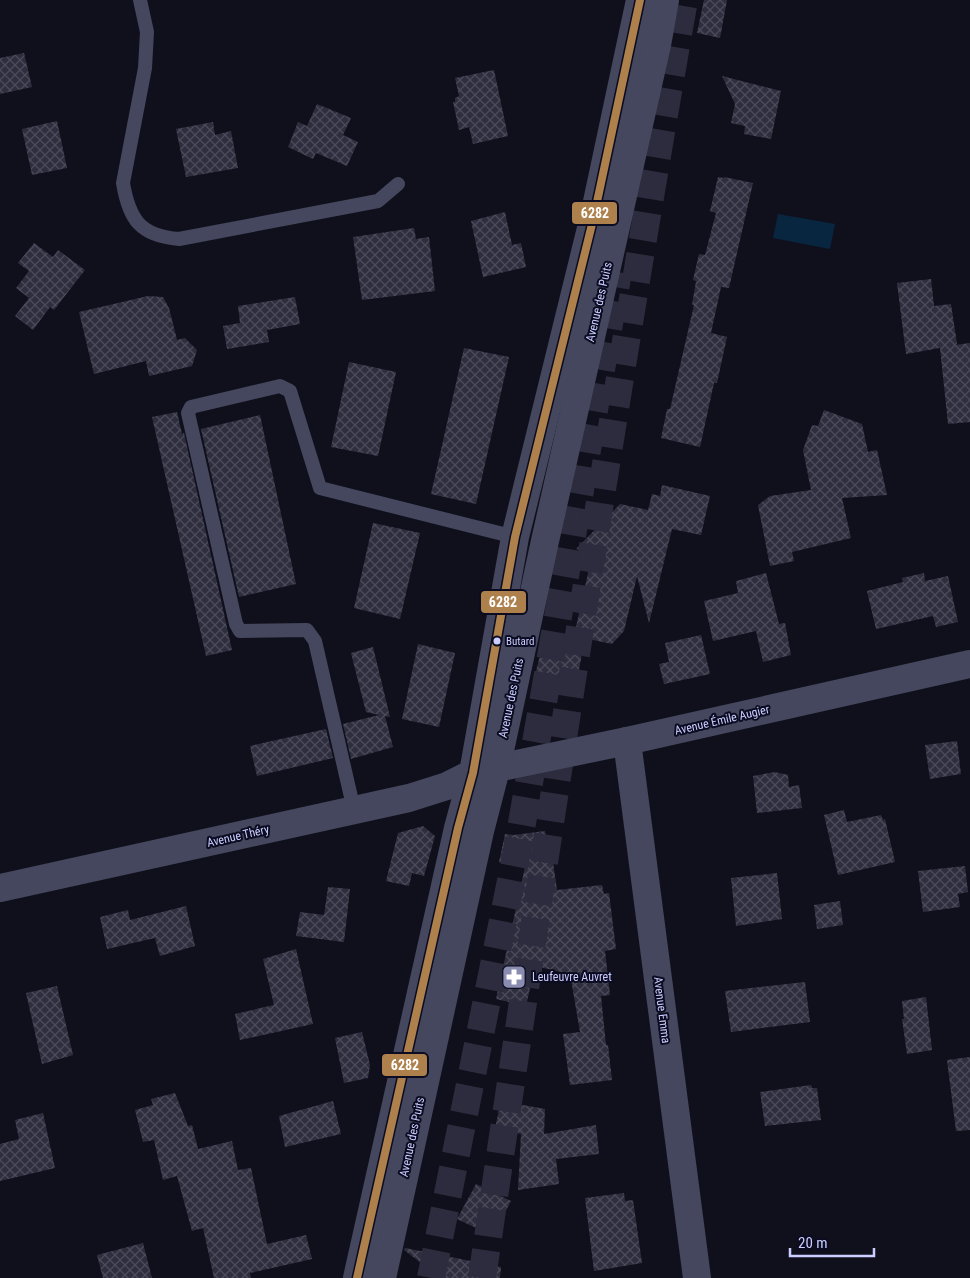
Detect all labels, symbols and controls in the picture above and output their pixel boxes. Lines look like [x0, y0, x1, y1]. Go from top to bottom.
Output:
line badge: 6282 [571, 201, 618, 225]
text: 6282 [581, 205, 609, 221]
street label: Avenue des Puits [583, 261, 615, 343]
line badge: 6282 [480, 590, 527, 614]
text: 6282 [489, 594, 517, 610]
place label: Butard [506, 635, 535, 648]
marker: Butard [492, 636, 502, 646]
street label: Avenue des Puits [496, 657, 526, 739]
street label: Avenue Émile Augier [673, 701, 771, 738]
street label: Avenue Théry [205, 822, 271, 850]
pharmacy icon: Leufeuvre Auvret [501, 964, 527, 990]
place label: Leufeuvre Auvret [532, 970, 612, 984]
street label: Avenue Emma [651, 976, 673, 1044]
line badge: 6282 [381, 1053, 428, 1077]
text: 6282 [391, 1057, 419, 1073]
street label: Avenue des Puits [397, 1096, 427, 1178]
scale bar [790, 1226, 874, 1258]
text: 20 m [798, 1234, 828, 1252]

